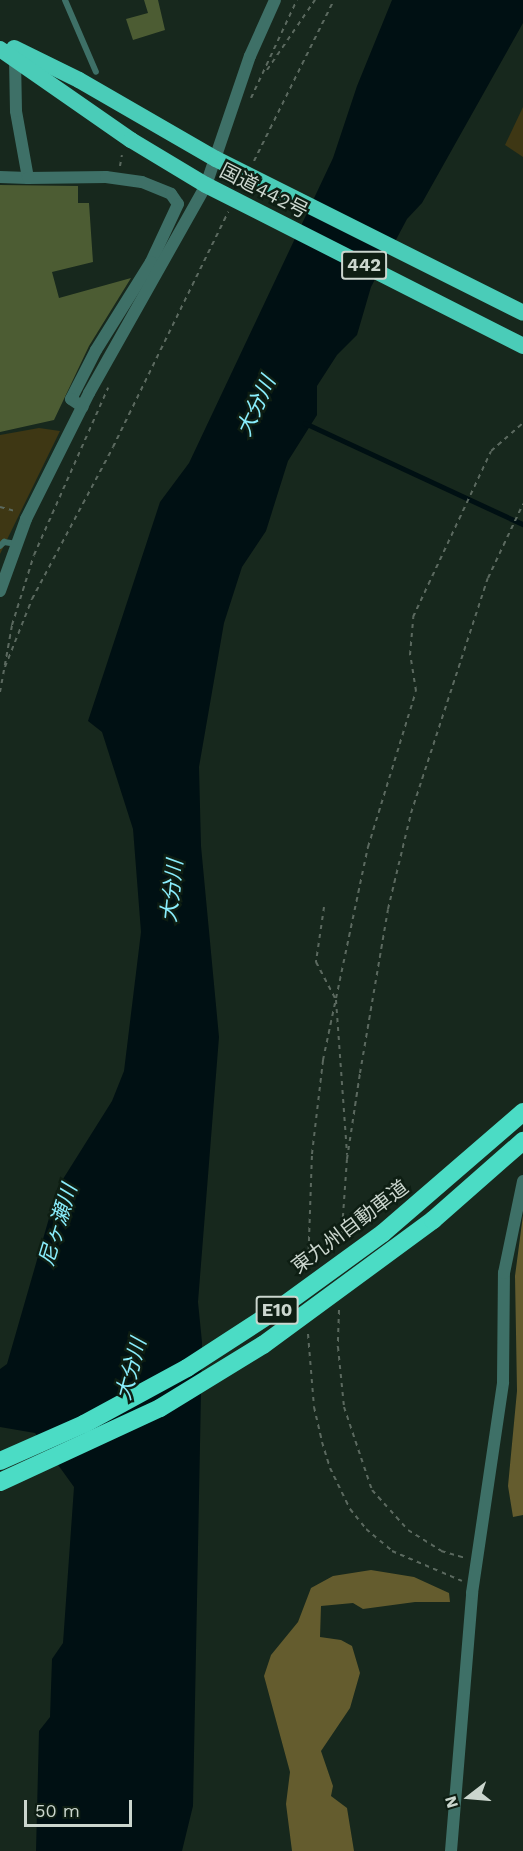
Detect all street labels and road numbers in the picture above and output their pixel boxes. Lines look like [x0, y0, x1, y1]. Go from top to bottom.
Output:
street label: 国道442号 [216, 158, 312, 224]
road number: 442 [340, 250, 388, 280]
street label: 東九州自動車道 [287, 1175, 413, 1279]
road number: E10 [254, 1295, 300, 1325]

